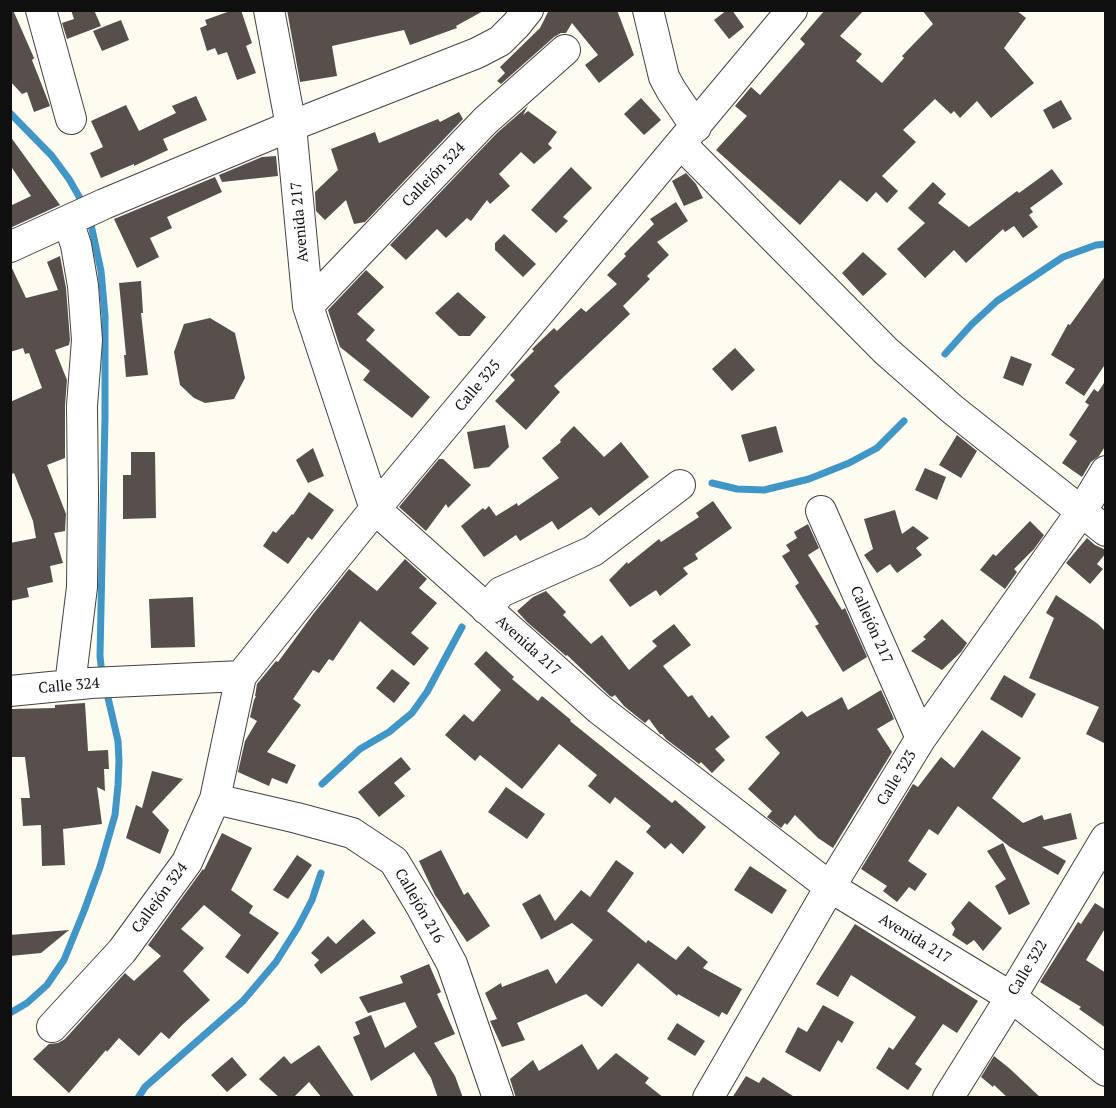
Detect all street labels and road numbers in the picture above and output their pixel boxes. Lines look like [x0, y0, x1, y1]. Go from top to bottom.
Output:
street label: Callejón 324 [399, 139, 469, 211]
street label: Avenida 217 [288, 181, 312, 263]
street label: Calle 325 [451, 357, 505, 415]
street label: Callejón 217 [846, 583, 896, 667]
street label: Avenida 217 [492, 612, 564, 680]
street label: Calle 324 [38, 674, 100, 698]
street label: Calle 323 [873, 747, 921, 809]
street label: Callejón 324 [128, 859, 192, 937]
street label: Callejón 216 [390, 866, 448, 946]
street label: Avenida 217 [876, 910, 954, 968]
street label: Calle 322 [1004, 937, 1052, 999]

